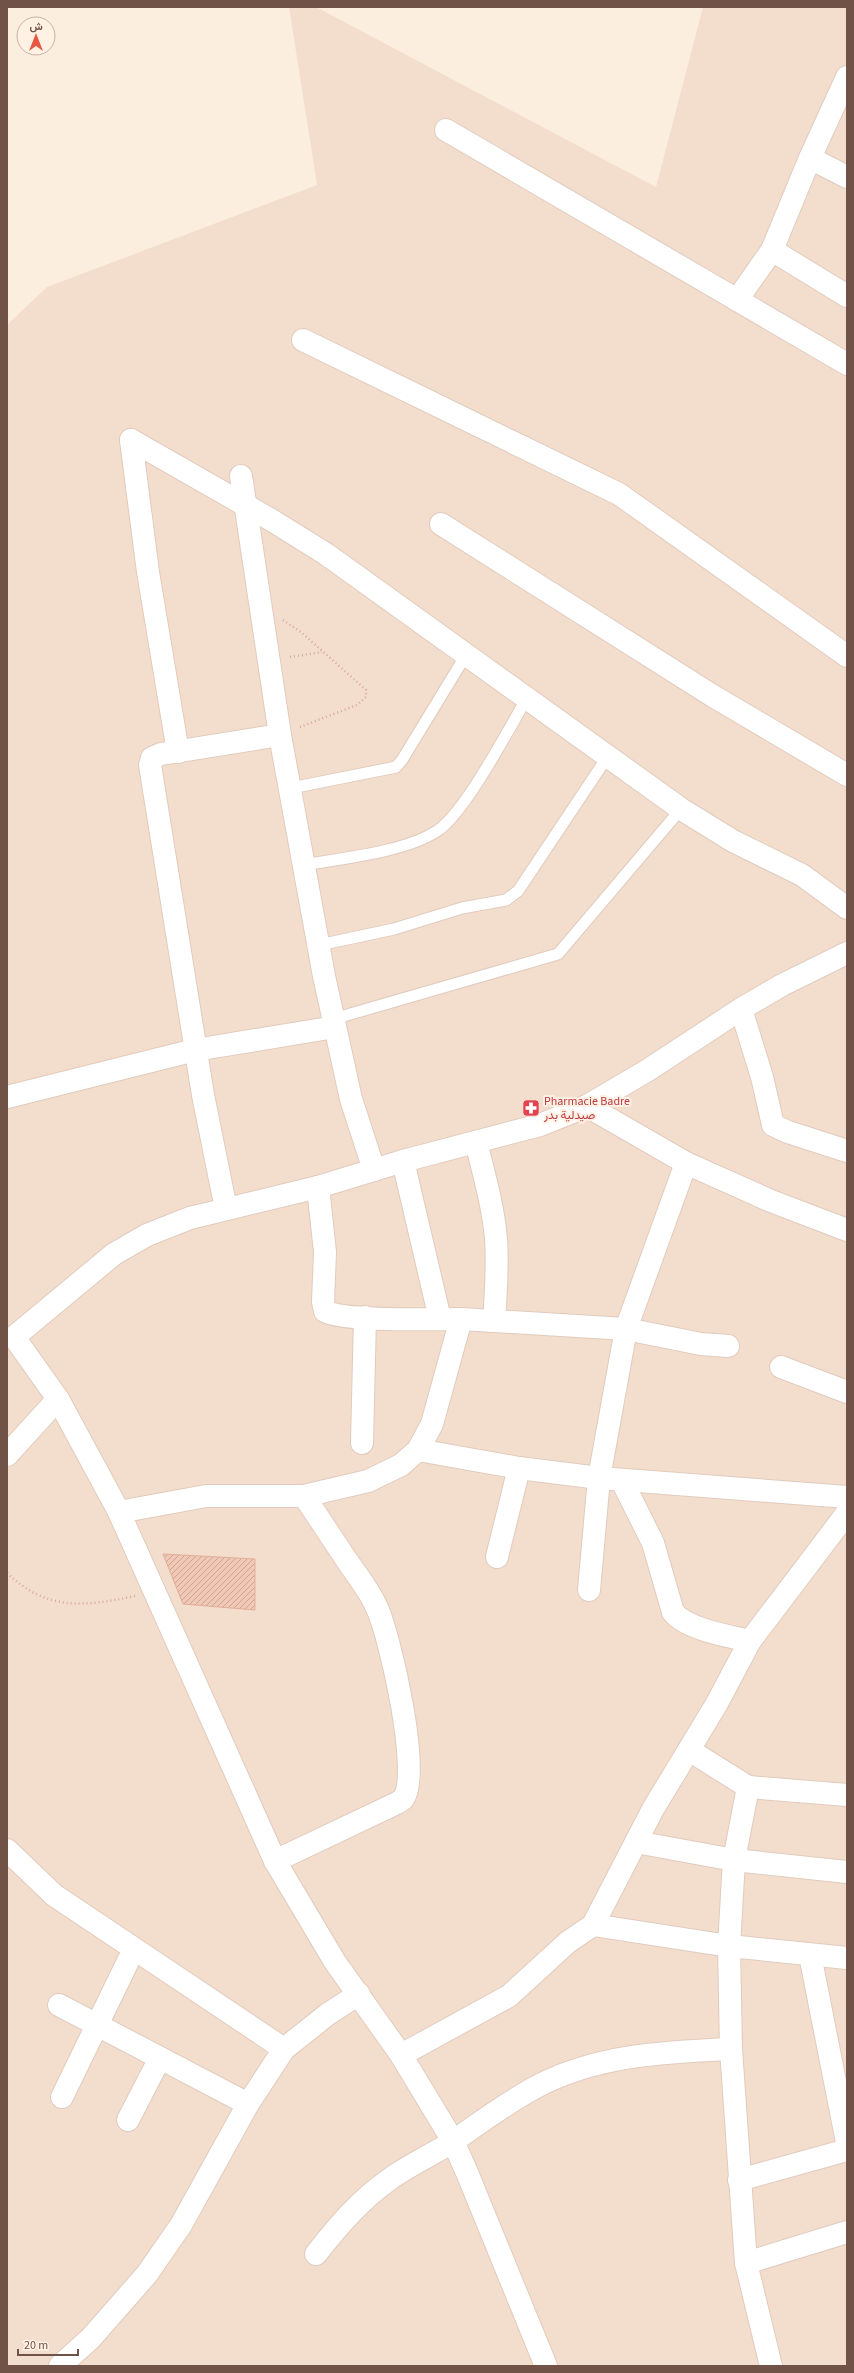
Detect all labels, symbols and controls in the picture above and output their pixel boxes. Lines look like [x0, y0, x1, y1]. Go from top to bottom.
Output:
north arrow [16, 16, 56, 56]
text: ش [29, 19, 43, 34]
place label: Pharmacie Badre صيدلية بدر [543, 1093, 630, 1124]
pharmacy icon: Pharmacie Badre صيدلية بدر [521, 1098, 541, 1118]
scale bar [18, 2331, 78, 2357]
text: 20 m [24, 2337, 48, 2354]

